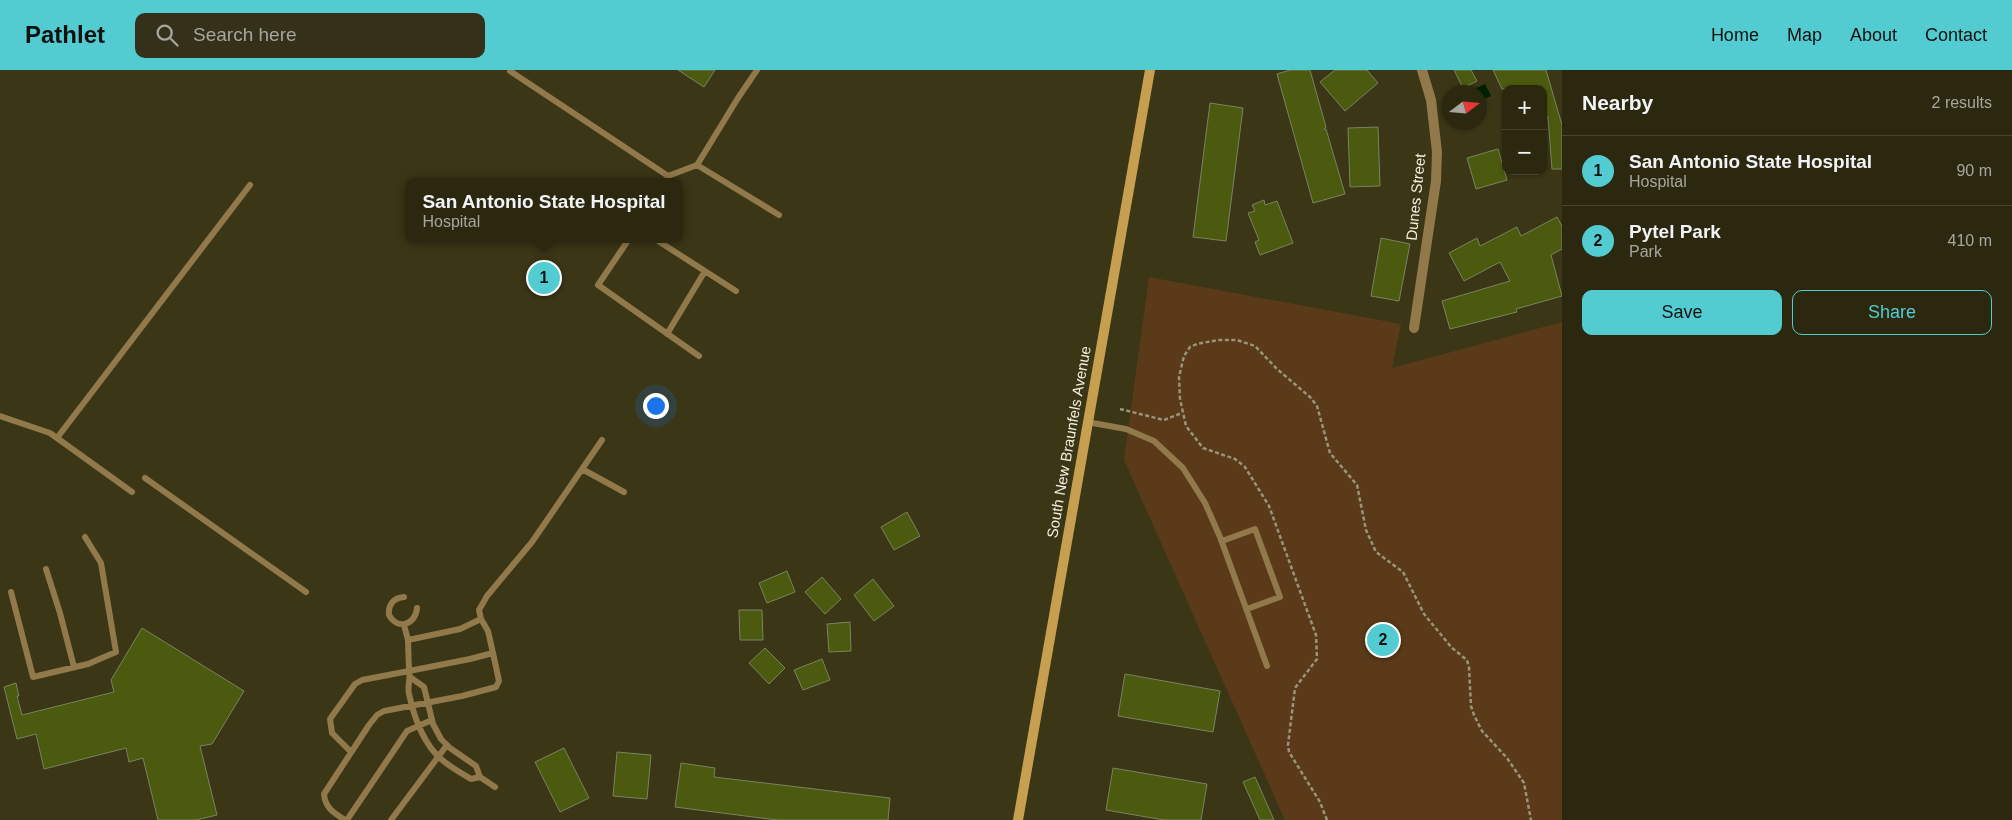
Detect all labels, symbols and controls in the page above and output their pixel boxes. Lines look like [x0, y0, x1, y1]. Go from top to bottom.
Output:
search box [135, 13, 485, 58]
text: Pathlet [25, 21, 105, 48]
icon: search [153, 21, 181, 49]
text: Search here [193, 24, 297, 45]
text: Home [1711, 25, 1759, 45]
text: Map [1787, 25, 1822, 45]
text: About [1850, 25, 1897, 45]
text: Contact [1925, 25, 1987, 45]
north arrow [1442, 85, 1487, 130]
map controls [1502, 85, 1547, 175]
button: + [1502, 85, 1547, 130]
text: Nearby [1582, 91, 1653, 114]
text: 2 results [1932, 94, 1992, 111]
button: − [1502, 130, 1547, 175]
text: San Antonio State Hospital [1629, 151, 1872, 172]
street label: Dunes Street [1402, 152, 1429, 241]
text: 1 [1594, 162, 1602, 179]
text: 90 m [1956, 162, 1992, 179]
text: Hospital [1629, 173, 1687, 190]
popup [405, 178, 683, 243]
text: San Antonio State Hospital [422, 191, 666, 212]
text: Hospital [422, 213, 480, 230]
text: Pytel Park [1629, 221, 1721, 242]
text: 2 [1594, 232, 1602, 249]
text: 410 m [1948, 232, 1992, 249]
text: Park [1629, 243, 1662, 260]
pin: 1 [528, 259, 560, 297]
button: Save [1582, 290, 1782, 335]
button: Share [1792, 290, 1992, 335]
street label: South New Braunfels Avenue [1043, 344, 1094, 539]
your location [643, 393, 669, 419]
pin: 2 [1367, 621, 1399, 659]

